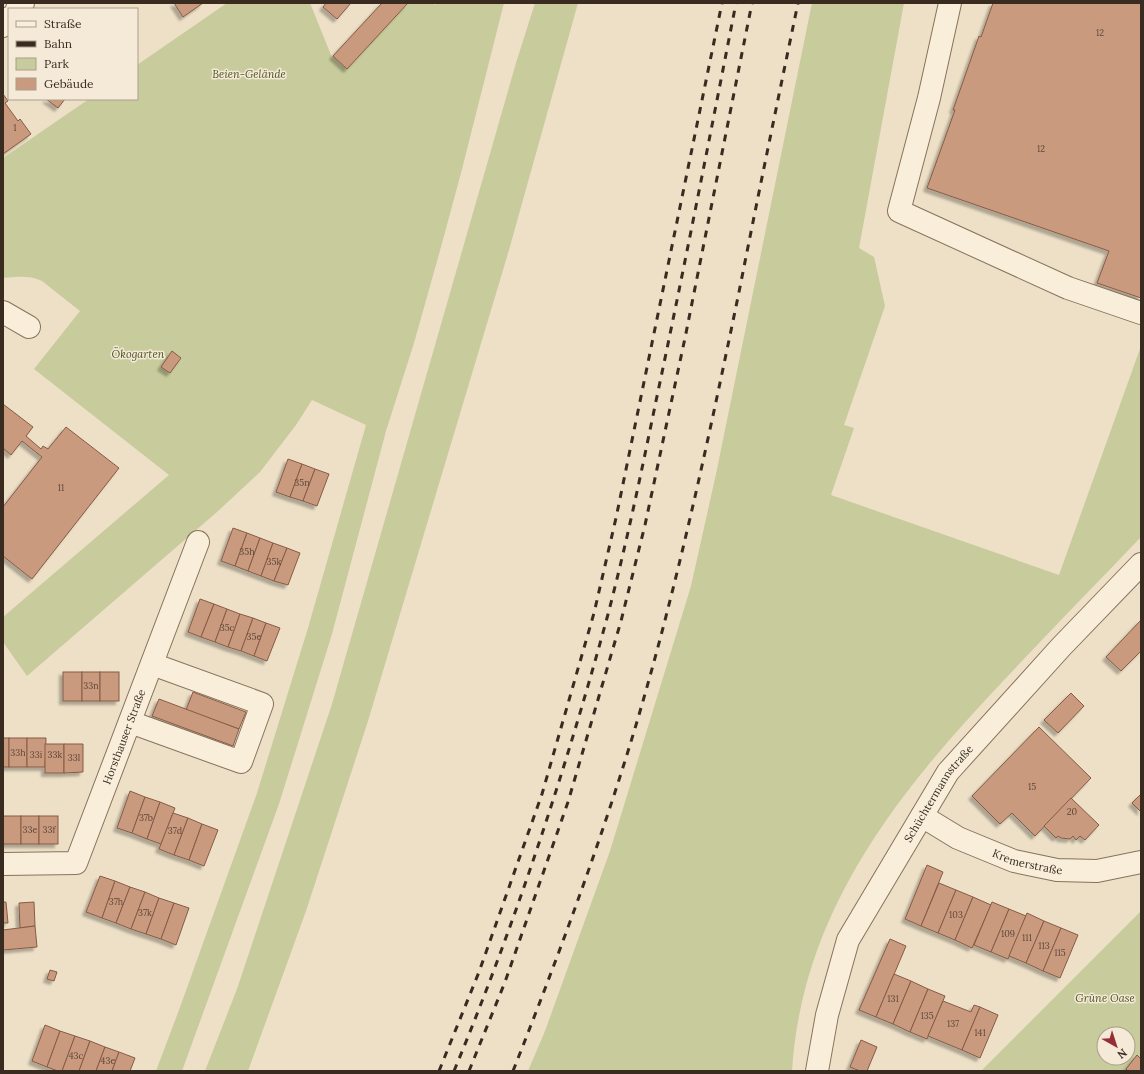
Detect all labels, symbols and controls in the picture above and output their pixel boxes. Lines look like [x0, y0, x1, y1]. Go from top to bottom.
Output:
legend [8, 8, 138, 100]
text: Straße [44, 16, 82, 31]
house number: 12 [1096, 27, 1104, 38]
text: Bahn [44, 36, 72, 51]
text: Park [44, 56, 70, 71]
park label: Beien-Gelände [212, 67, 286, 81]
text: Gebäude [44, 76, 94, 91]
house number: 1 [13, 122, 17, 133]
house number: 12 [1037, 143, 1045, 154]
park label: Ökogarten [112, 346, 165, 361]
house number: 35n [294, 477, 310, 488]
house number: 11 [58, 482, 64, 493]
house number: 35h [239, 546, 255, 557]
house number: 35k [267, 556, 282, 567]
house number: 35c [220, 622, 235, 633]
house number: 35e [247, 631, 262, 642]
house number: 33n [83, 680, 99, 691]
street label: Horsthauser Straße [100, 687, 148, 786]
street label: Schüchtermannstraße [901, 742, 976, 845]
house number: 33h [10, 747, 26, 758]
house number: 33i [30, 749, 43, 760]
house number: 33k [48, 749, 63, 760]
house number: 33l [68, 752, 81, 763]
house number: 15 [1028, 781, 1036, 792]
house number: 20 [1067, 806, 1078, 817]
house number: 37b [139, 812, 153, 823]
house number: 33e [23, 824, 38, 835]
house number: 33f [42, 824, 56, 835]
house number: 37d [168, 825, 183, 836]
street label: Kremerstraße [990, 846, 1063, 877]
house number: 37h [109, 896, 124, 907]
house number: 37k [138, 907, 152, 918]
house number: 103 [949, 909, 963, 920]
house number: 109 [1001, 928, 1015, 939]
house number: 111 [1022, 932, 1032, 943]
house number: 113 [1038, 940, 1050, 951]
house number: 115 [1054, 947, 1066, 958]
park label: Grüne Oase [1075, 991, 1135, 1005]
house number: 131 [887, 993, 899, 1004]
house number: 135 [920, 1010, 934, 1021]
house number: 137 [947, 1018, 959, 1029]
north arrow [1096, 1026, 1136, 1066]
house number: 141 [974, 1027, 986, 1038]
text: N [1114, 1046, 1130, 1062]
house number: 43c [69, 1050, 84, 1061]
house number: 43e [101, 1055, 116, 1066]

